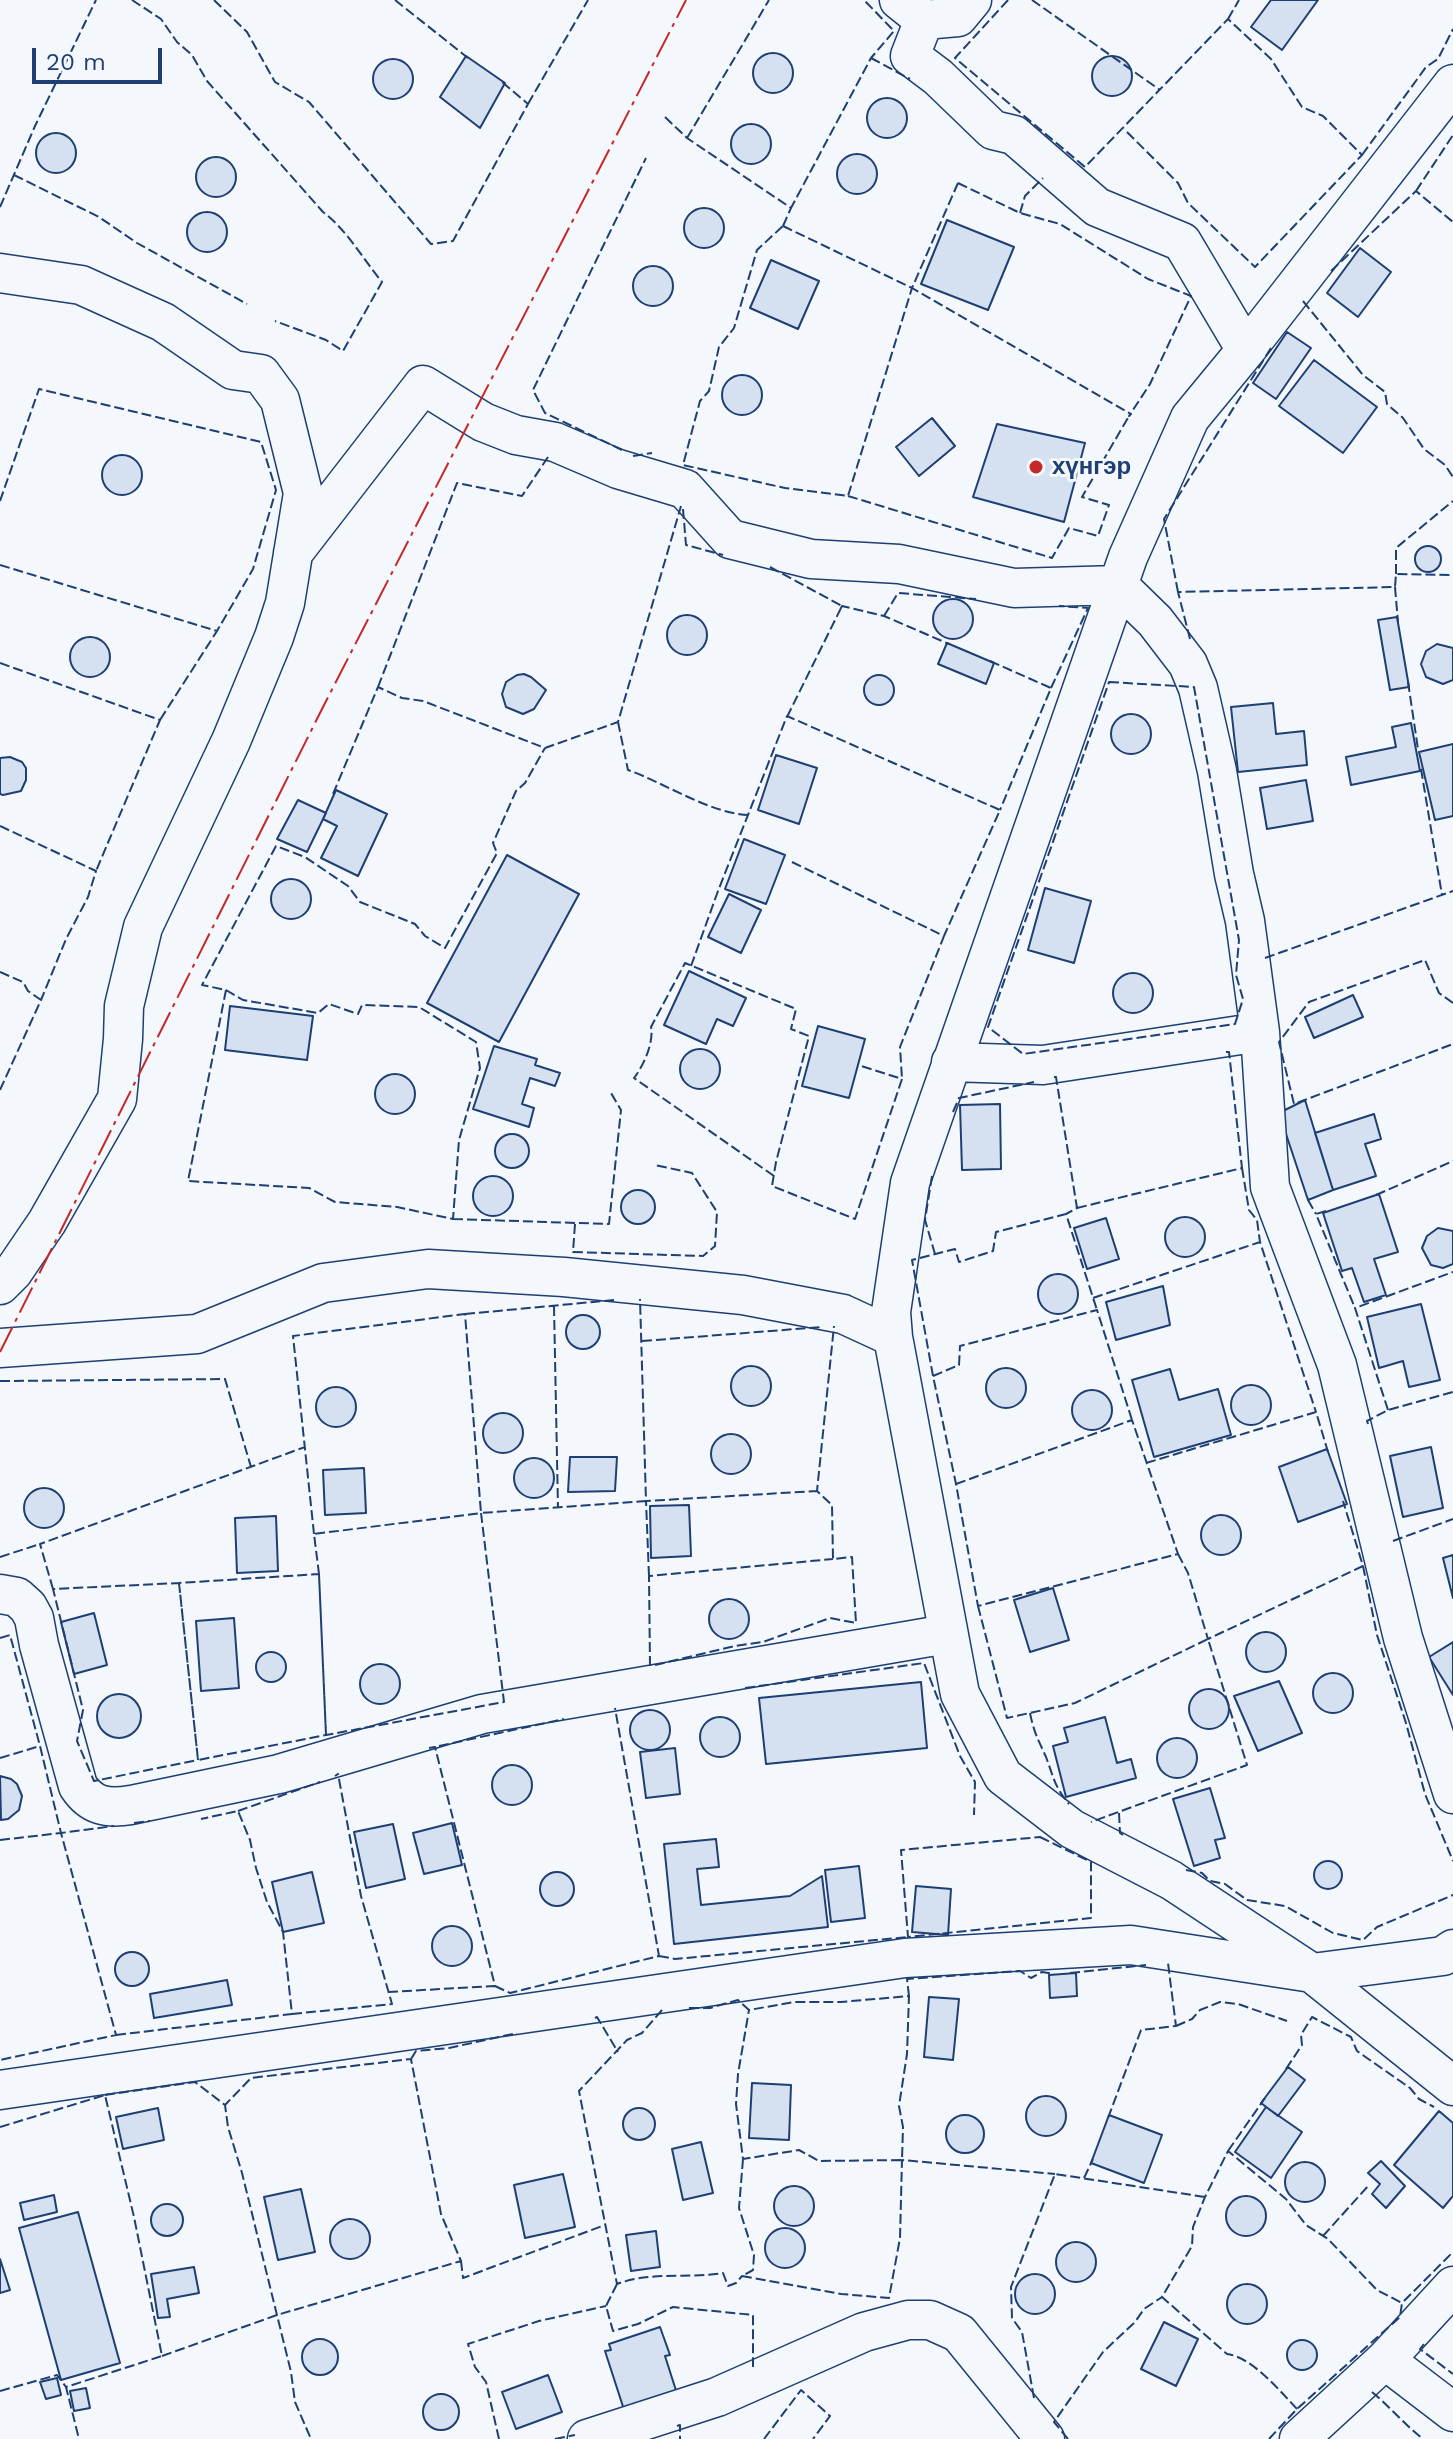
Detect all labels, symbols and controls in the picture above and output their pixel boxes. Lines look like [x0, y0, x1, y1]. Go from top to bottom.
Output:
scale bar [36, 32, 166, 82]
text: 20 m [46, 48, 106, 76]
place label: хүнгэр [1052, 453, 1131, 481]
marker: хүнгэр [1027, 458, 1045, 476]

